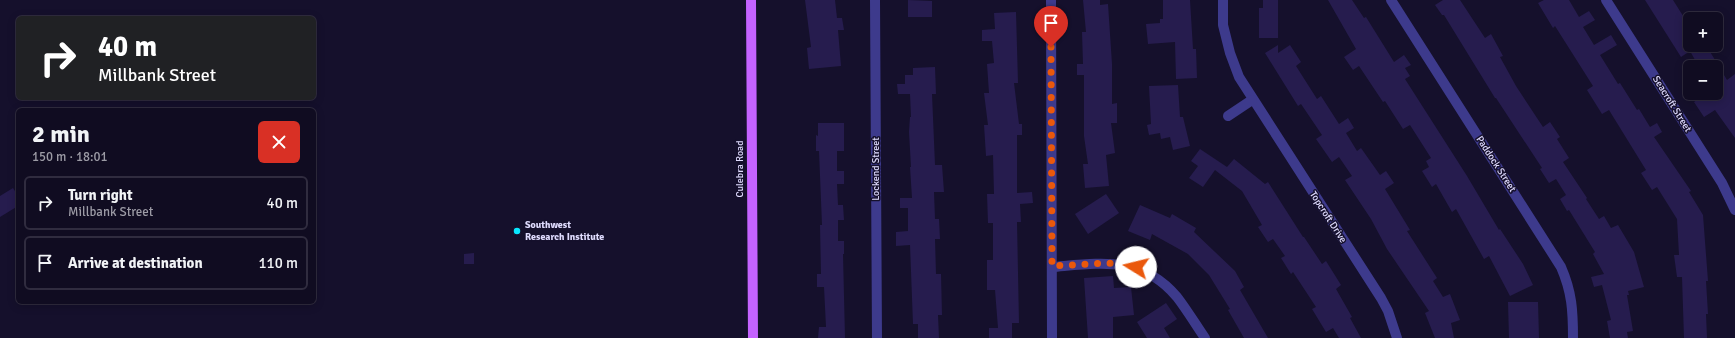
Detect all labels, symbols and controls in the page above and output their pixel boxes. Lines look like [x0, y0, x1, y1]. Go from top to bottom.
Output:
pin [1034, 6, 1068, 47]
icon: arrive [1040, 12, 1062, 34]
map controls [1683, 12, 1723, 100]
button: + [1683, 12, 1723, 52]
text: 40 m [98, 30, 157, 64]
icon: right [32, 32, 84, 84]
button: − [1683, 60, 1723, 100]
text: Millbank Street [98, 64, 216, 86]
street label: Seacroft Street [1650, 74, 1694, 135]
text: 2 min [32, 119, 90, 149]
button: close [258, 121, 300, 163]
street label: Paddock Street [1473, 134, 1519, 195]
street label: Lockend Street [870, 137, 882, 201]
street label: Culebra Road [734, 141, 746, 197]
text: 150 m · 18:01 [32, 149, 108, 165]
text: Turn right [68, 186, 133, 204]
street label: Topcroft Drive [1307, 189, 1349, 245]
icon: right [34, 192, 56, 214]
text: 40 m [267, 194, 298, 212]
text: Millbank Street [68, 204, 153, 220]
place label: Southwest Research Institute [525, 219, 604, 243]
marker: Southwest Research Institute [512, 226, 522, 236]
position arrow [1115, 246, 1157, 288]
icon: arrive [34, 252, 56, 274]
text: Arrive at destination [68, 254, 203, 272]
text: 110 m [258, 254, 298, 272]

